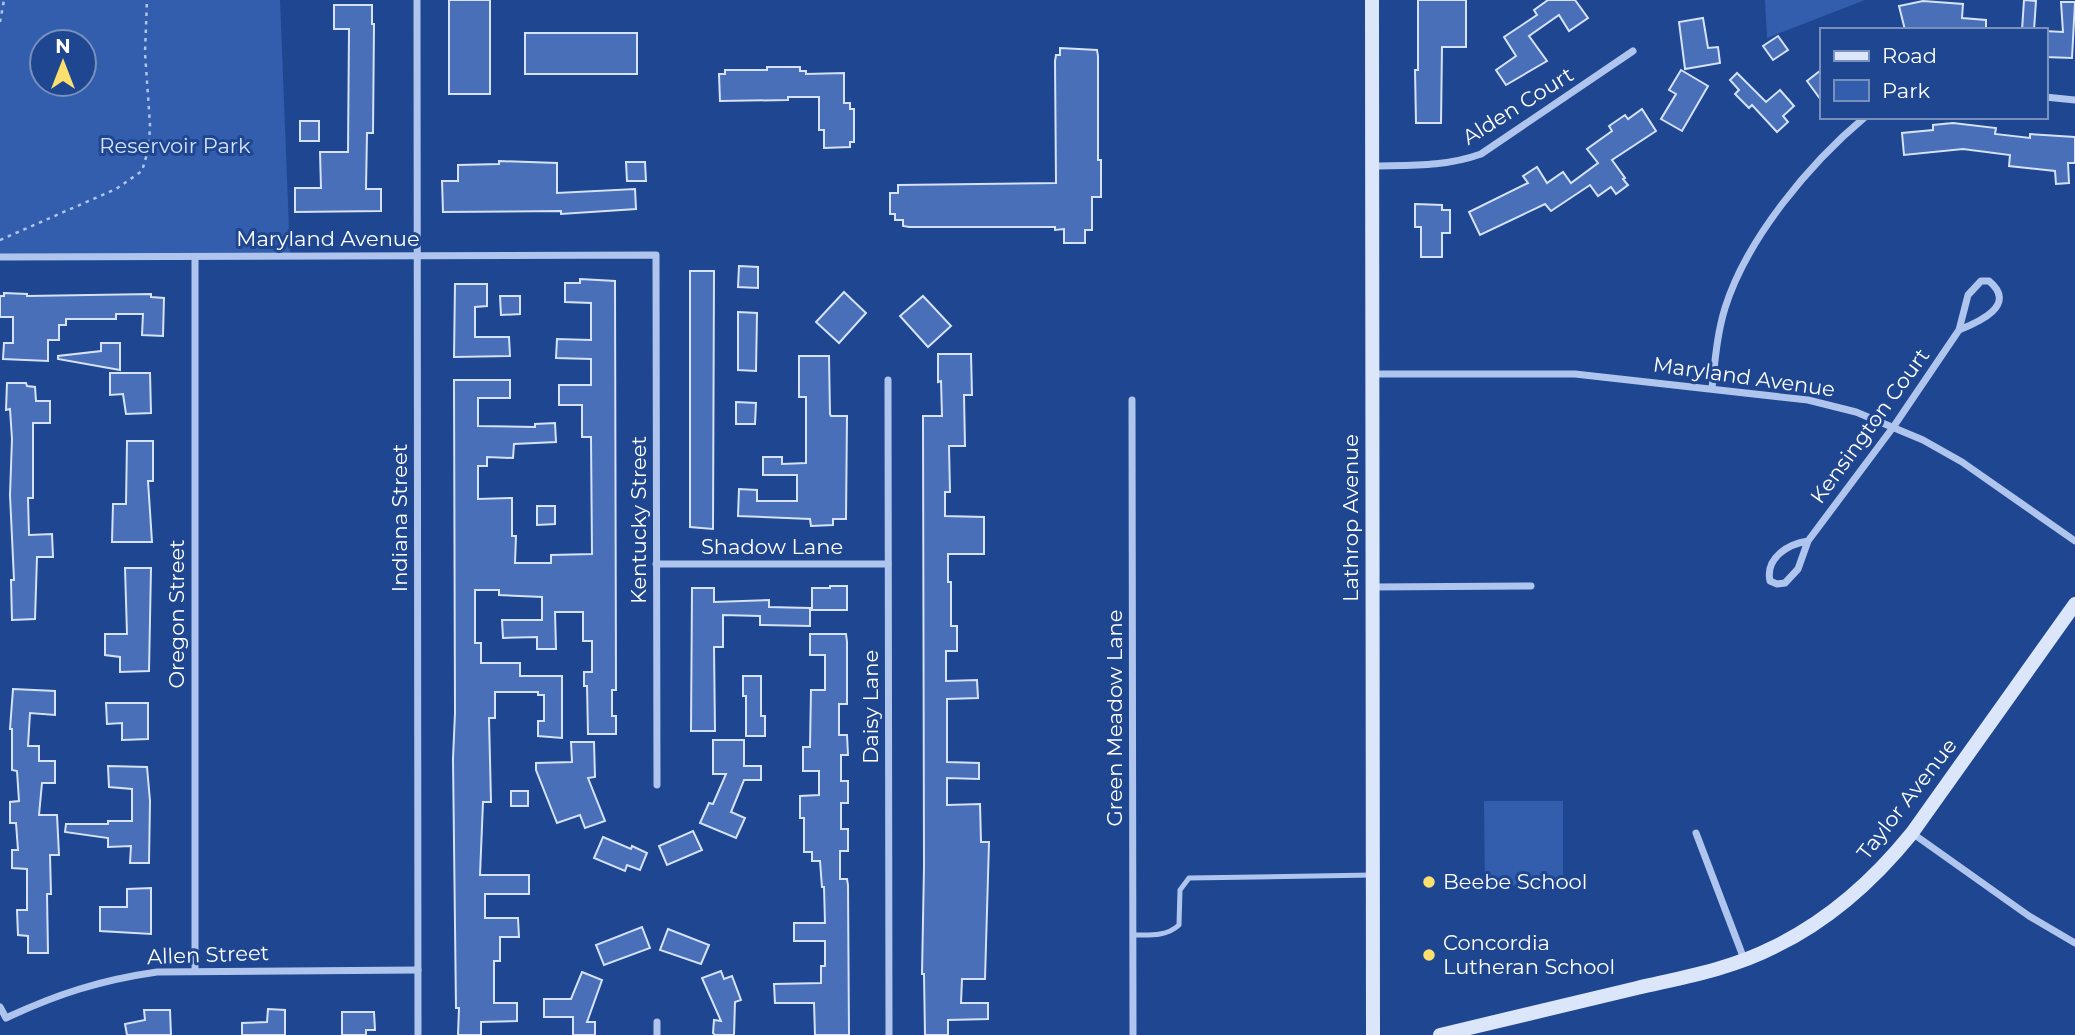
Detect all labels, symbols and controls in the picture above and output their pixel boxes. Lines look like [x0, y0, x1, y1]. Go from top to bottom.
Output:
north arrow [28, 28, 98, 98]
legend [1820, 28, 2047, 119]
text: N [55, 35, 71, 58]
text: Road [1882, 43, 1937, 68]
street label: Alden Court [1458, 62, 1578, 150]
text: Park [1882, 78, 1930, 103]
park label: Reservoir Park [99, 133, 251, 158]
street label: Maryland Avenue [236, 226, 420, 251]
street label: Kensington Court [1805, 343, 1934, 508]
street label: Maryland Avenue [1652, 351, 1837, 402]
street label: Lathrop Avenue [1338, 434, 1363, 602]
street label: Kentucky Street [626, 436, 651, 604]
street label: Indiana Street [387, 444, 412, 592]
street label: Shadow Lane [701, 534, 843, 559]
street label: Oregon Street [164, 539, 189, 689]
street label: Green Meadow Lane [1102, 610, 1127, 826]
street label: Daisy Lane [858, 650, 883, 764]
street label: Taylor Avenue [1852, 733, 1962, 864]
place label: Beebe School [1443, 869, 1587, 894]
marker: Beebe School [1421, 874, 1437, 890]
place label: Concordia Lutheran School [1443, 930, 1615, 979]
street label: Allen Street [146, 940, 269, 969]
marker: Concordia Lutheran School [1421, 947, 1437, 963]

